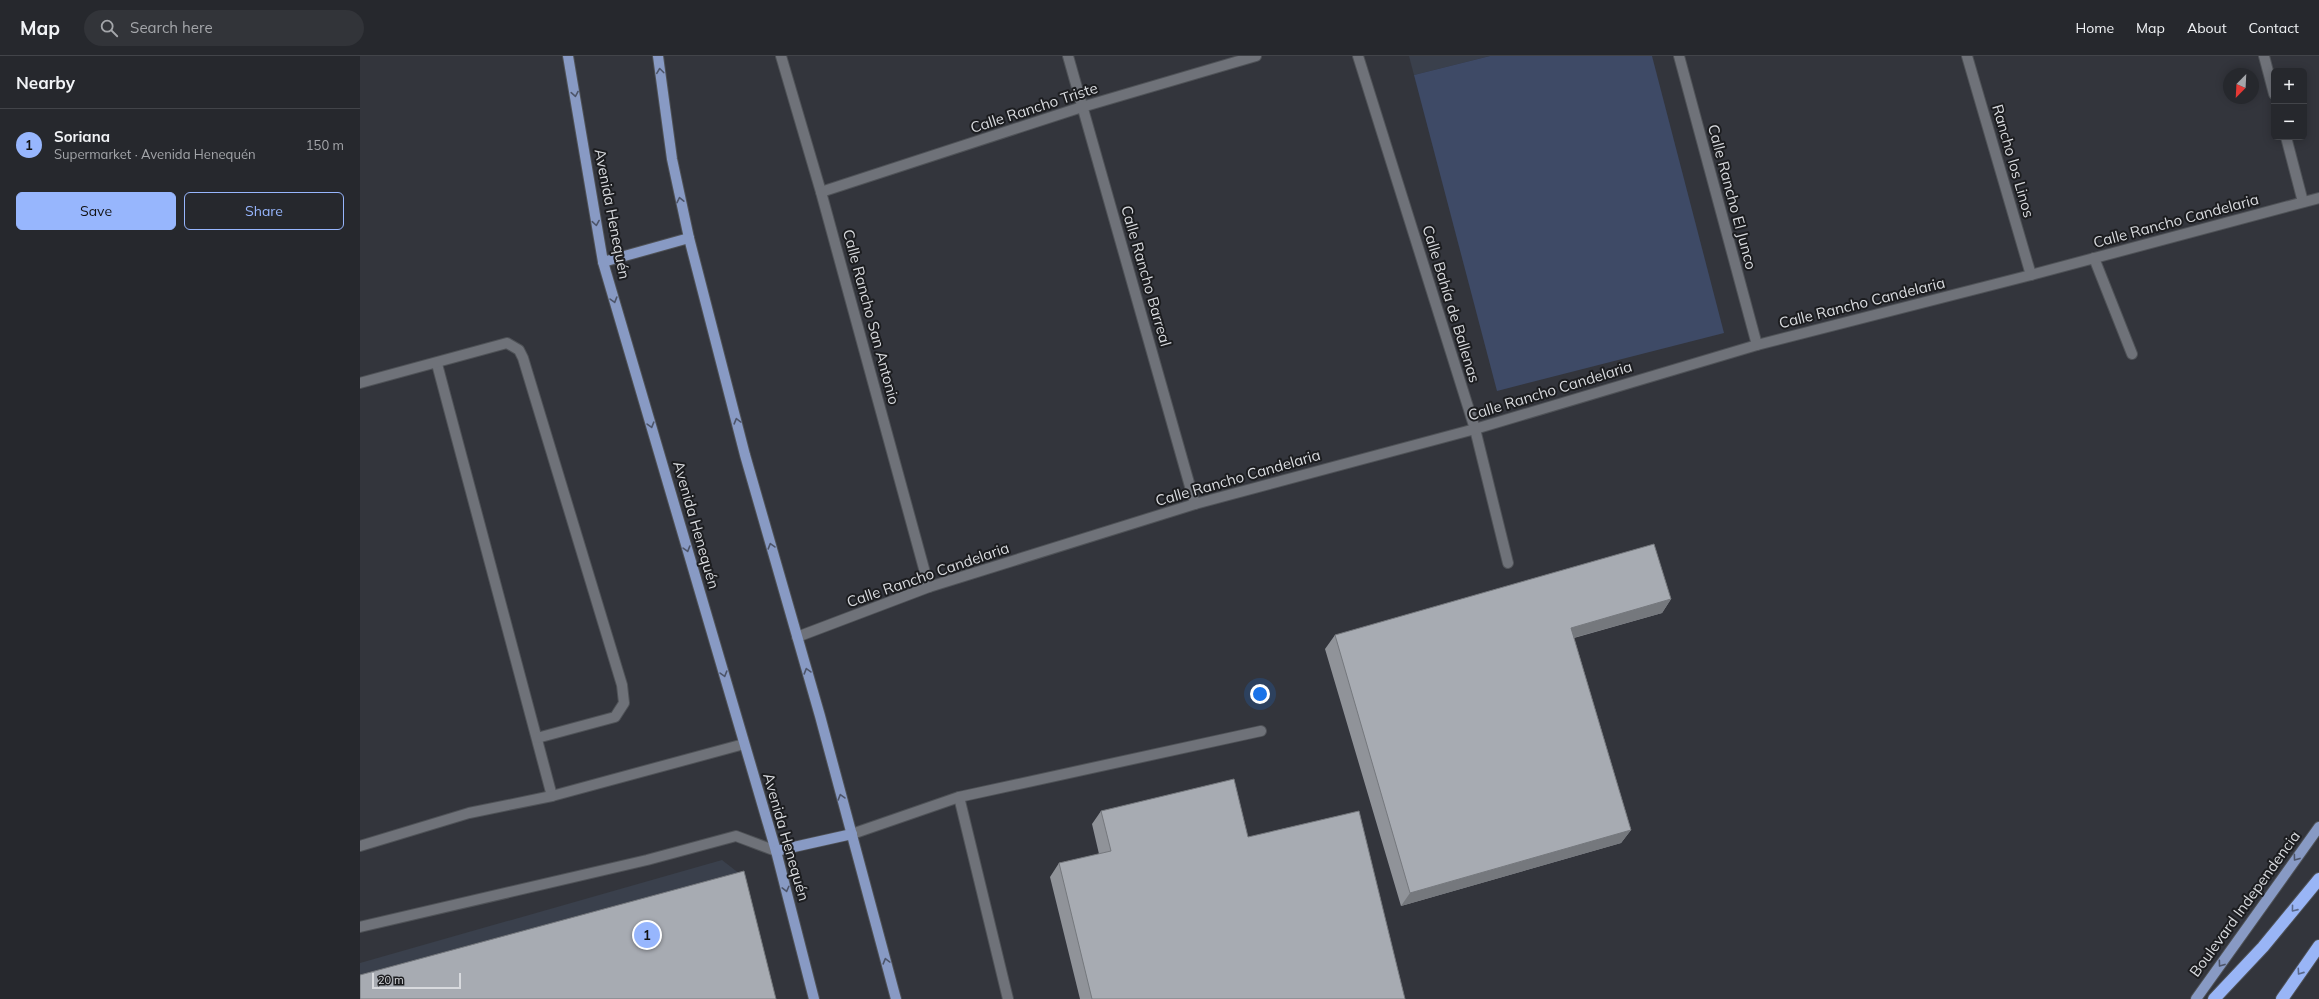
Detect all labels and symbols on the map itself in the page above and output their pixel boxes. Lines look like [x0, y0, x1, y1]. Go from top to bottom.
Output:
one-way arrow [656, 68, 665, 74]
north arrow [2223, 68, 2259, 104]
street label: Calle Rancho Triste [968, 78, 1100, 137]
one-way arrow [570, 91, 579, 97]
street label: Rancho los Linos [1988, 102, 2039, 220]
street label: Calle Rancho El Junco [1704, 122, 1761, 272]
street label: Avenida Henequén [591, 147, 634, 281]
street label: Calle Rancho Candelaria [2091, 189, 2261, 252]
one-way arrow [677, 196, 685, 203]
street label: Calle Rancho Barreal [1117, 203, 1176, 349]
one-way arrow [591, 219, 600, 226]
street label: Calle Bahía de Ballenas [1418, 223, 1484, 385]
street label: Calle Rancho San Antonio [839, 227, 904, 407]
street label: Calle Rancho Candelaria [1777, 273, 1947, 332]
one-way arrow [609, 296, 618, 303]
street label: Calle Rancho Candelaria [1465, 356, 1634, 425]
one-way arrow [733, 418, 741, 424]
one-way arrow [646, 421, 655, 428]
street label: Calle Rancho Candelaria [1153, 445, 1322, 510]
street label: Avenida Henequén [669, 459, 724, 591]
street label: Calle Rancho Candelaria [844, 538, 1012, 611]
one-way arrow [768, 543, 776, 550]
one-way arrow [682, 546, 691, 553]
one-way arrow [803, 668, 812, 675]
one-way arrow [719, 670, 728, 677]
your location [1250, 684, 1270, 704]
street label: Avenida Henequén [759, 771, 814, 903]
one-way arrow [837, 794, 846, 801]
street label: Boulevard Independencia [2185, 827, 2304, 980]
one-way arrow [2294, 854, 2301, 861]
one-way arrow [781, 885, 790, 892]
one-way arrow [2292, 904, 2299, 912]
pin: 1 [634, 920, 660, 950]
one-way arrow [882, 958, 891, 965]
one-way arrow [2218, 960, 2226, 967]
one-way arrow [2298, 968, 2305, 975]
scale bar [372, 971, 461, 990]

